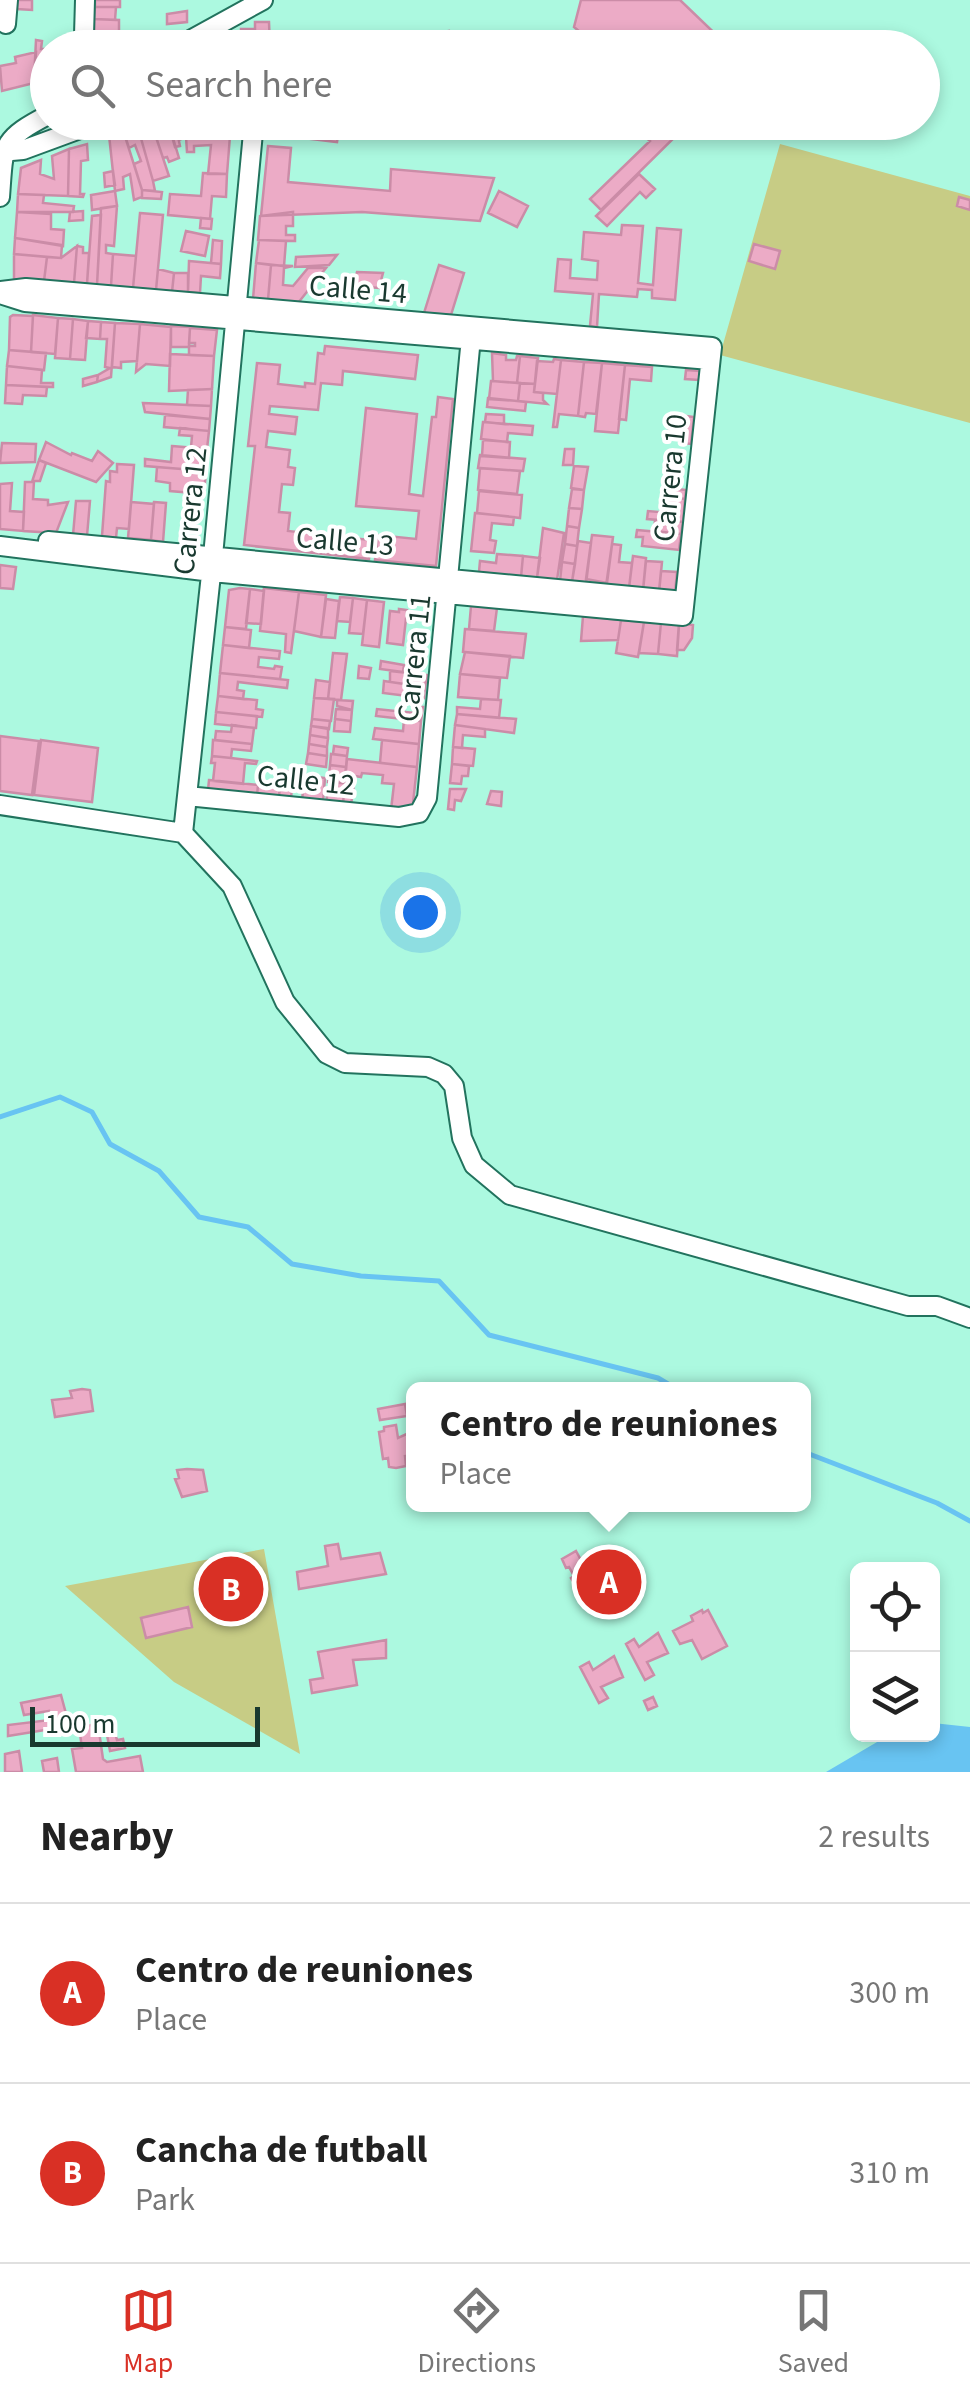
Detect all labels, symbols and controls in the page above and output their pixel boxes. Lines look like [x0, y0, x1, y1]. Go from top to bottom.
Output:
search box [30, 30, 940, 140]
icon: search [65, 58, 120, 113]
text: Search here [145, 58, 332, 112]
street label: Calle 14 [307, 264, 409, 315]
street label: Carrera 10 [642, 412, 699, 544]
street label: Carrera 12 [162, 445, 219, 577]
street label: Calle 13 [294, 516, 396, 567]
street label: Carrera 11 [386, 592, 443, 724]
street label: Calle 12 [255, 754, 357, 807]
your location [395, 887, 446, 938]
popup [406, 1382, 811, 1512]
text: Centro de reuniones [439, 1397, 778, 1451]
text: Place [439, 1451, 512, 1497]
pin: A [576, 1544, 642, 1620]
pin: B [198, 1552, 264, 1626]
map controls [850, 1562, 940, 1742]
button: locate [850, 1562, 940, 1652]
button: layers [850, 1652, 940, 1742]
scale bar [30, 1702, 260, 1746]
text: 100 m [45, 1704, 116, 1744]
text: Nearby [40, 1807, 174, 1867]
text: 2 results [818, 1814, 930, 1860]
text: Centro de reuniones [135, 1943, 473, 1997]
text: A [63, 1970, 82, 2016]
text: 300 m [849, 1970, 930, 2016]
text: Place [135, 1997, 207, 2043]
text: Cancha de futball [135, 2123, 427, 2177]
text: B [63, 2150, 82, 2196]
text: 310 m [849, 2150, 930, 2196]
text: Park [135, 2177, 195, 2223]
tab: Map [121, 2283, 176, 2383]
tab: Directions [418, 2283, 536, 2383]
tab: Saved [778, 2283, 849, 2383]

